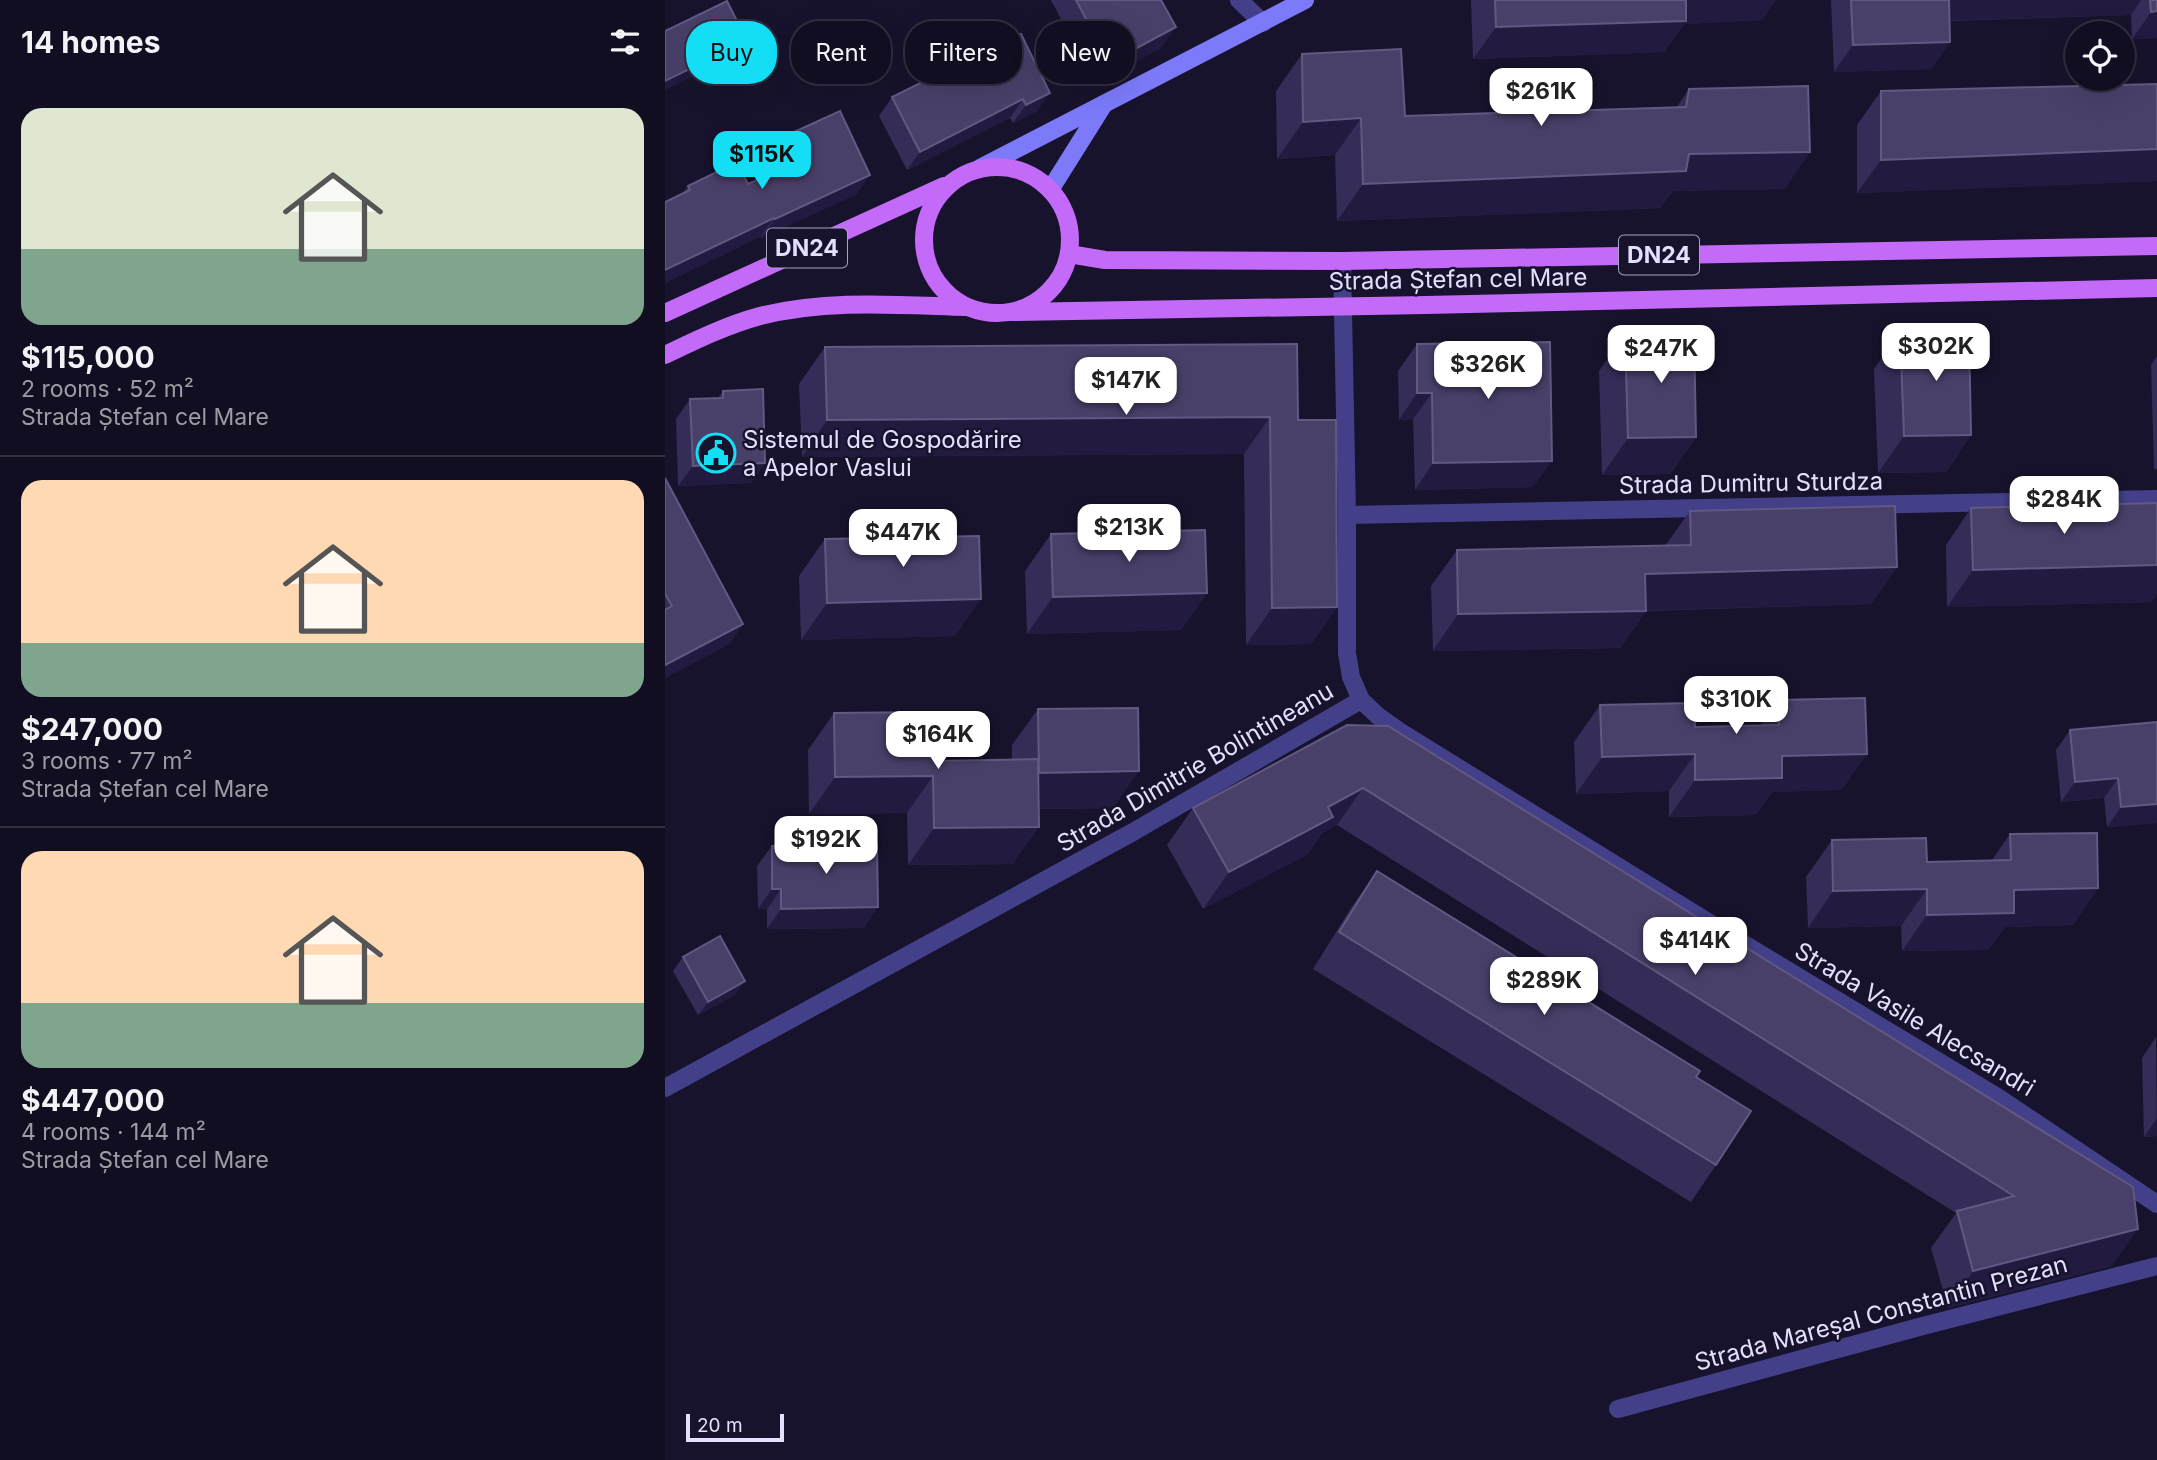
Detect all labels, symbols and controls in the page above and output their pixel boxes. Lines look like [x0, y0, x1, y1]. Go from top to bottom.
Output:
chip: Buy [686, 21, 777, 84]
chip: Rent [791, 21, 891, 84]
chip: Filters [905, 21, 1022, 84]
chip: New [1036, 21, 1135, 84]
map controls [2065, 21, 2135, 91]
button: locate [2065, 21, 2135, 91]
icon: filters [606, 23, 644, 61]
text: 14 homes [21, 24, 160, 60]
pin: $261K [1492, 68, 1590, 128]
text: $261K [1506, 77, 1576, 105]
pin: $115K [713, 132, 811, 191]
text: $115K [729, 140, 795, 168]
icon: home [270, 154, 396, 280]
road number: DN24 [767, 229, 847, 268]
road number: DN24 [1619, 236, 1699, 274]
street label: Strada Ștefan cel Mare [1328, 262, 1588, 296]
pin: $302K [1887, 324, 1985, 383]
pin: $247K [1612, 326, 1710, 385]
text: $302K [1898, 332, 1974, 360]
text: $247K [1624, 334, 1698, 362]
text: $115,000 [21, 339, 155, 375]
pin: $326K [1439, 342, 1537, 401]
text: $326K [1450, 350, 1526, 378]
pin: $147K [1077, 358, 1175, 417]
text: $147K [1091, 366, 1161, 394]
text: 2 rooms · 52 m² [21, 375, 194, 403]
text: Strada Ștefan cel Mare [21, 403, 269, 431]
place label: Sistemul de Gospodărire a Apelor Vaslui [743, 425, 1022, 482]
public building icon: Sistemul de Gospodărire a Apelor Vaslui [695, 432, 737, 474]
street label: Strada Dumitru Sturdza [1619, 466, 1883, 500]
pin: $284K [2015, 476, 2113, 536]
text: $284K [2026, 485, 2102, 513]
pin: $213K [1080, 504, 1178, 564]
pin: $447K [854, 510, 952, 569]
text: $213K [1094, 513, 1164, 541]
text: $447K [865, 518, 941, 546]
icon: home [270, 526, 396, 652]
street label: Strada Dimitrie Bolintineanu [1052, 676, 1338, 858]
pin: $310K [1687, 676, 1785, 736]
text: $310K [1700, 685, 1772, 713]
text: $247,000 [21, 711, 163, 747]
pin: $164K [889, 712, 987, 771]
text: $164K [902, 720, 974, 748]
text: 3 rooms · 77 m² [21, 747, 193, 775]
text: Strada Ștefan cel Mare [21, 775, 269, 803]
pin: $192K [777, 816, 875, 876]
text: $192K [791, 825, 861, 853]
icon: home [270, 897, 396, 1023]
pin: $414K [1646, 918, 1744, 977]
text: $414K [1659, 926, 1731, 954]
street label: Strada Vasile Alecsandri [1790, 936, 2040, 1102]
pin: $289K [1495, 958, 1593, 1017]
text: $289K [1506, 966, 1582, 994]
text: $447,000 [21, 1082, 165, 1118]
text: 4 rooms · 144 m² [21, 1118, 206, 1146]
text: Strada Ștefan cel Mare [21, 1146, 269, 1174]
street label: Strada Mareșal Constantin Prezan [1691, 1249, 2071, 1377]
scale bar [686, 1411, 784, 1443]
text: 20 m [697, 1414, 743, 1437]

